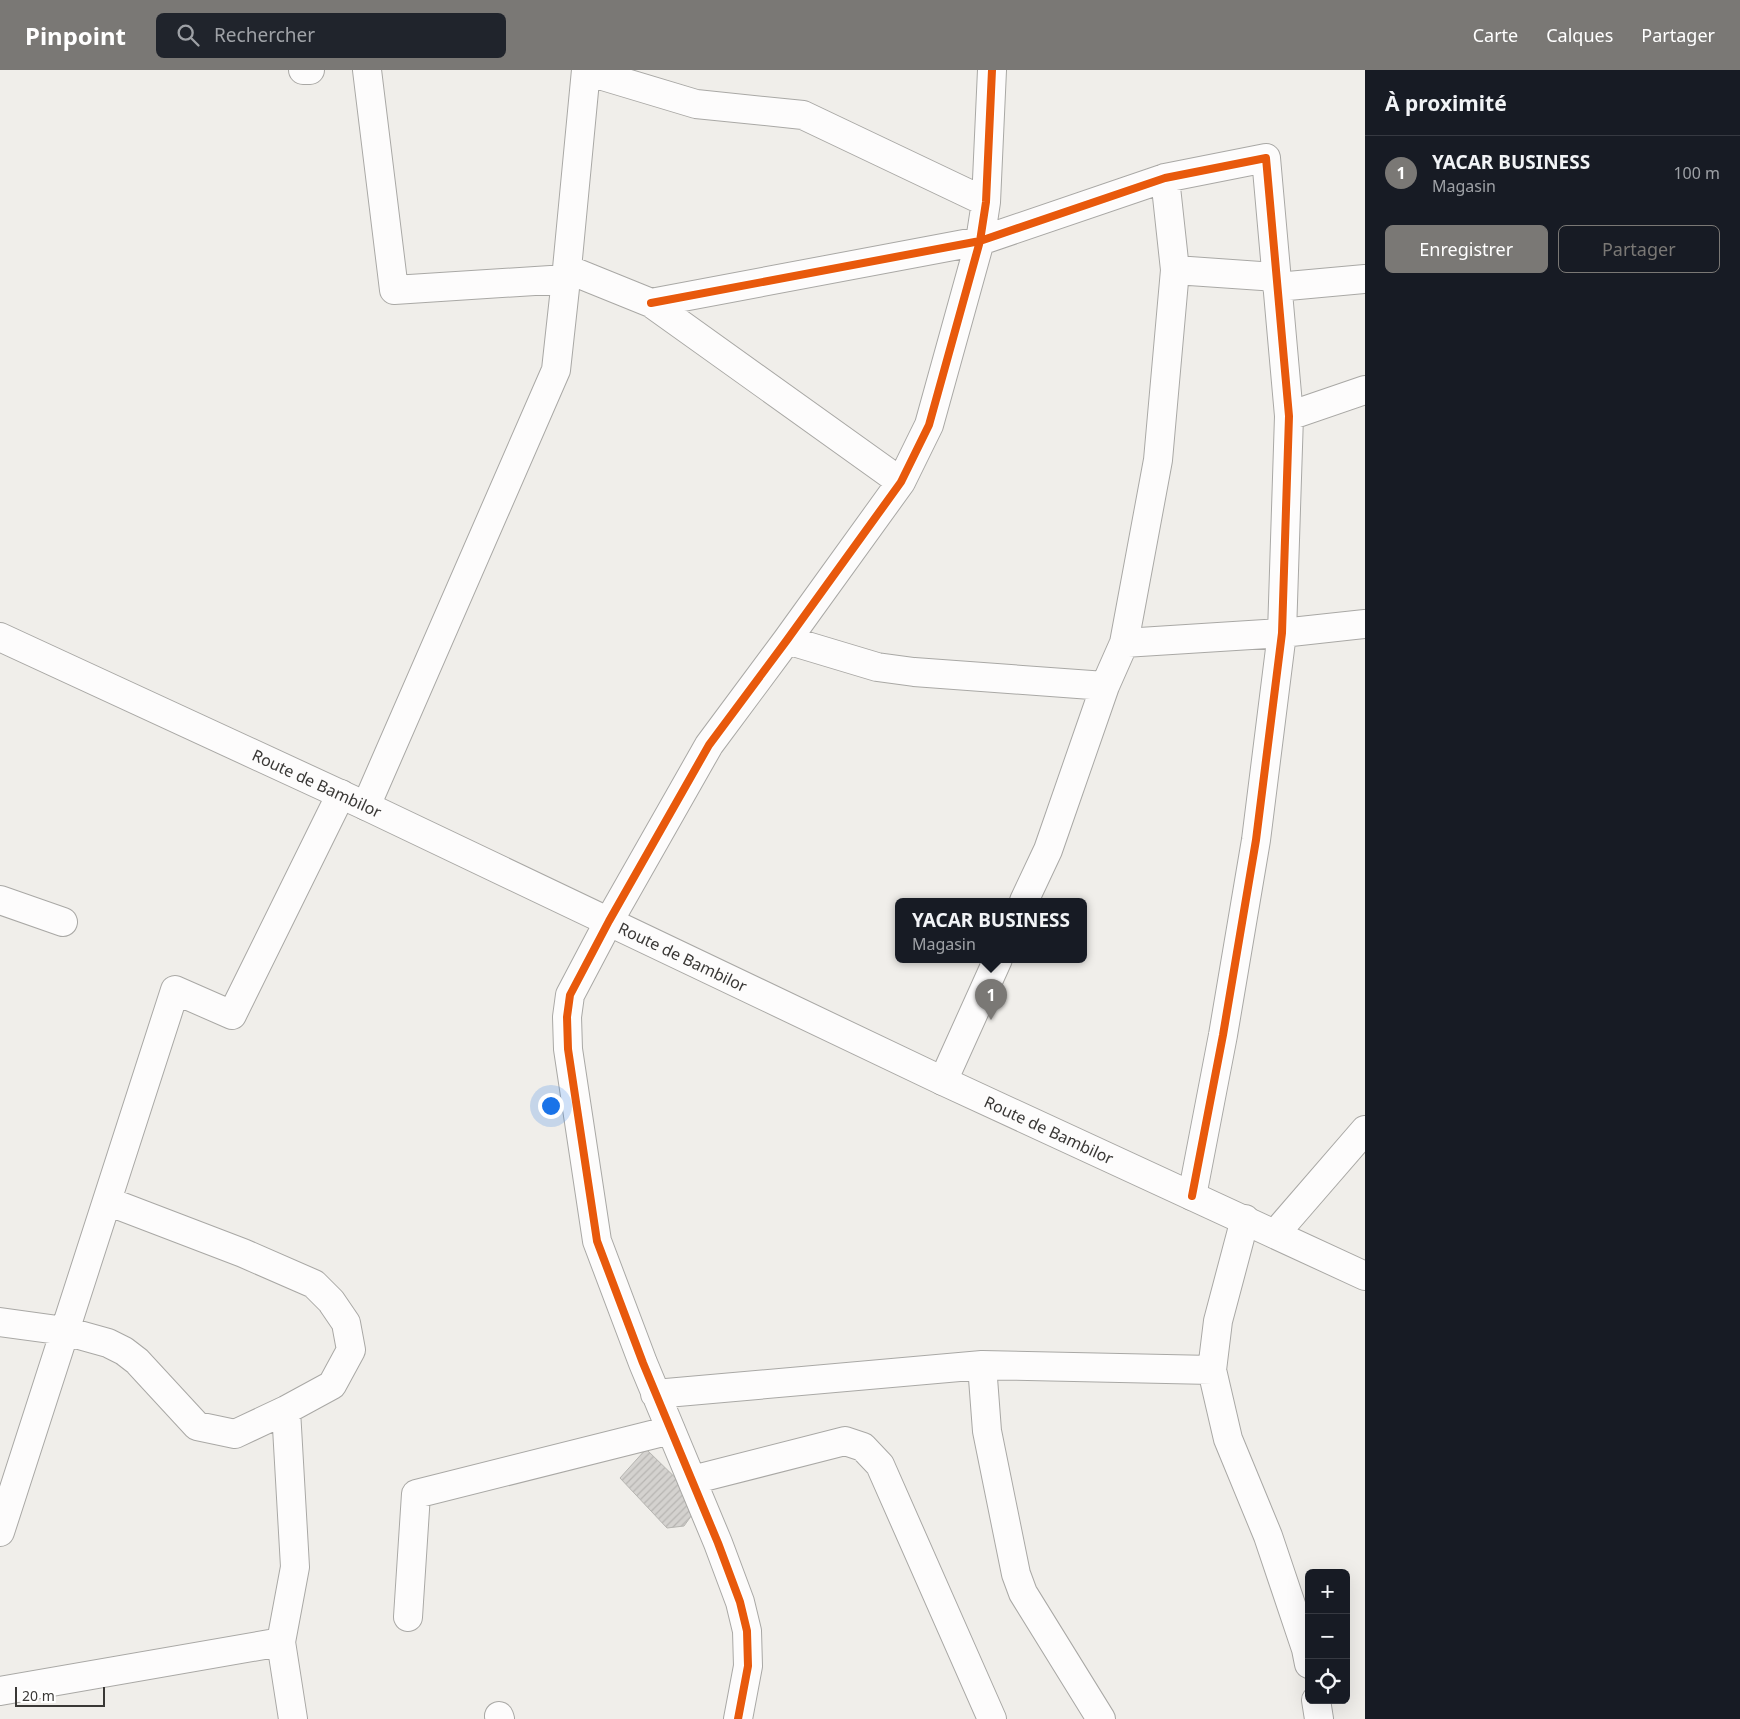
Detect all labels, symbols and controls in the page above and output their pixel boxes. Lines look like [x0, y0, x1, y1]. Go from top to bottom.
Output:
search box [156, 13, 506, 58]
text: Pinpoint [25, 19, 126, 52]
icon: search [174, 21, 202, 49]
text: Rechercher [214, 22, 315, 48]
text: Carte [1473, 23, 1518, 47]
text: Calques [1546, 23, 1613, 47]
text: Partager [1641, 23, 1715, 47]
text: À proximité [1385, 89, 1507, 117]
text: YACAR BUSINESS [1432, 149, 1590, 175]
text: 1 [1396, 162, 1406, 184]
text: 100 m [1673, 162, 1720, 184]
text: Magasin [1432, 175, 1496, 197]
button: Enregistrer [1385, 225, 1548, 273]
button: Partager [1558, 225, 1720, 273]
street label: Route de Bambilor [249, 744, 386, 823]
popup [895, 898, 1087, 963]
text: YACAR BUSINESS [912, 907, 1070, 933]
street label: Route de Bambilor [615, 917, 751, 997]
text: Magasin [912, 933, 976, 955]
pin: 1 [975, 979, 1007, 1020]
street label: Route de Bambilor [981, 1091, 1118, 1170]
your location [538, 1093, 564, 1119]
map controls [1305, 1569, 1350, 1704]
button: + [1305, 1569, 1350, 1614]
button: − [1305, 1614, 1350, 1659]
button: locate [1305, 1659, 1350, 1704]
scale bar [15, 1684, 105, 1707]
text: 20 m [22, 1686, 55, 1705]

